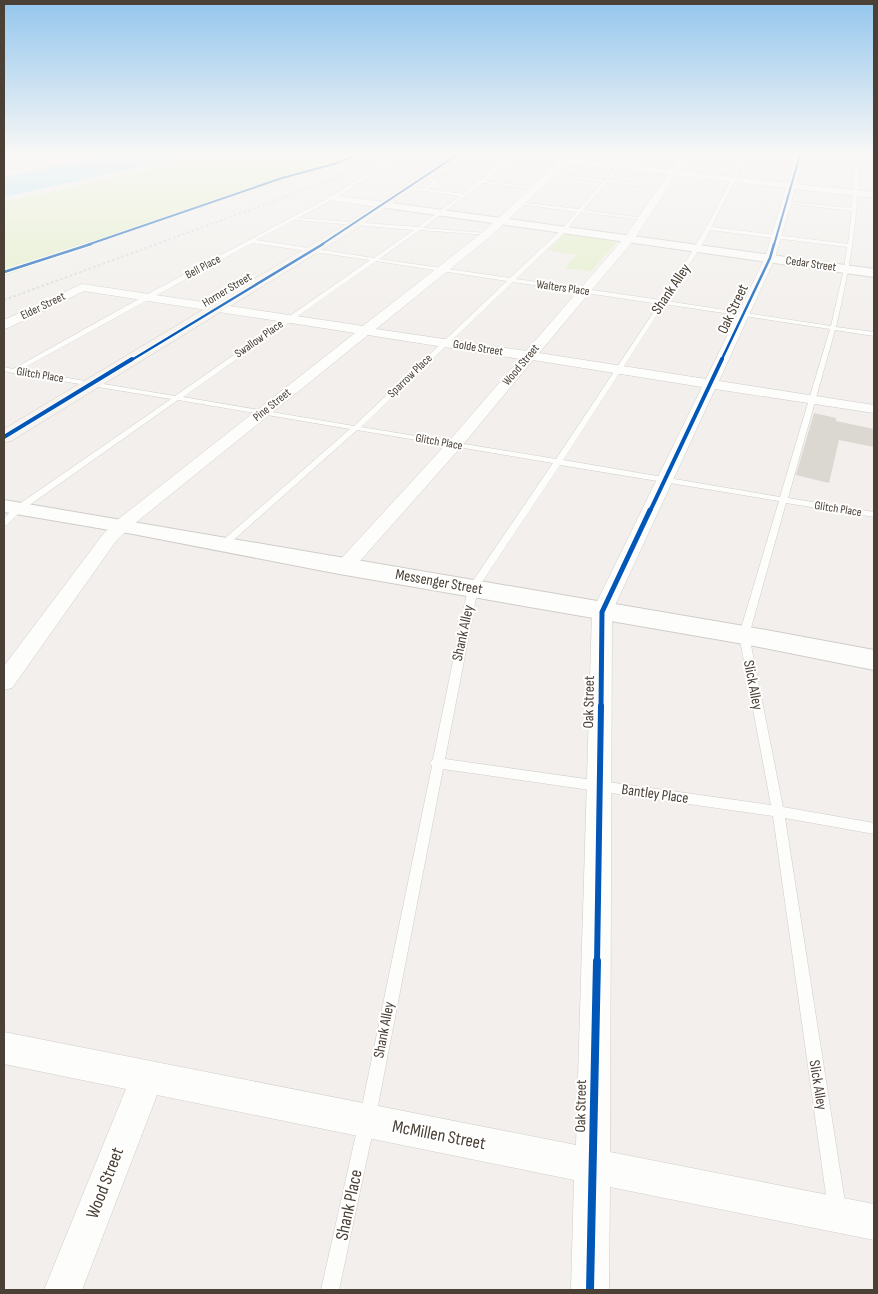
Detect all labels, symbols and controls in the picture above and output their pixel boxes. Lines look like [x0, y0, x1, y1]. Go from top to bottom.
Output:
street label: Bell Place [183, 251, 223, 283]
street label: Cedar Street [785, 253, 838, 275]
street label: Shank Alley [647, 260, 695, 318]
street label: Horner Street [199, 269, 255, 311]
street label: Walters Place [535, 277, 591, 299]
street label: Oak Street [713, 281, 753, 337]
street label: Elder Street [18, 289, 68, 323]
street label: Swallow Place [232, 317, 286, 361]
street label: Golde Street [452, 337, 504, 359]
street label: Wood Street [499, 341, 543, 389]
street label: Sparrow Place [384, 351, 436, 401]
street label: Glitch Place [15, 364, 65, 386]
street label: Pine Street [250, 385, 294, 425]
street label: Glitch Place [414, 430, 464, 454]
street label: Glitch Place [813, 498, 863, 520]
street label: Messenger Street [394, 565, 485, 599]
street label: Shank Alley [448, 603, 478, 663]
street label: Slick Alley [739, 658, 767, 712]
street label: Oak Street [579, 675, 599, 729]
street label: Bantley Place [620, 780, 690, 808]
street label: Shank Alley [369, 1000, 399, 1060]
street label: Slick Alley [805, 1059, 831, 1112]
street label: Oak Street [571, 1079, 591, 1133]
street label: McMillen Street [391, 1116, 488, 1154]
street label: Wood Street [82, 1144, 128, 1222]
street label: Shank Place [331, 1168, 367, 1242]

